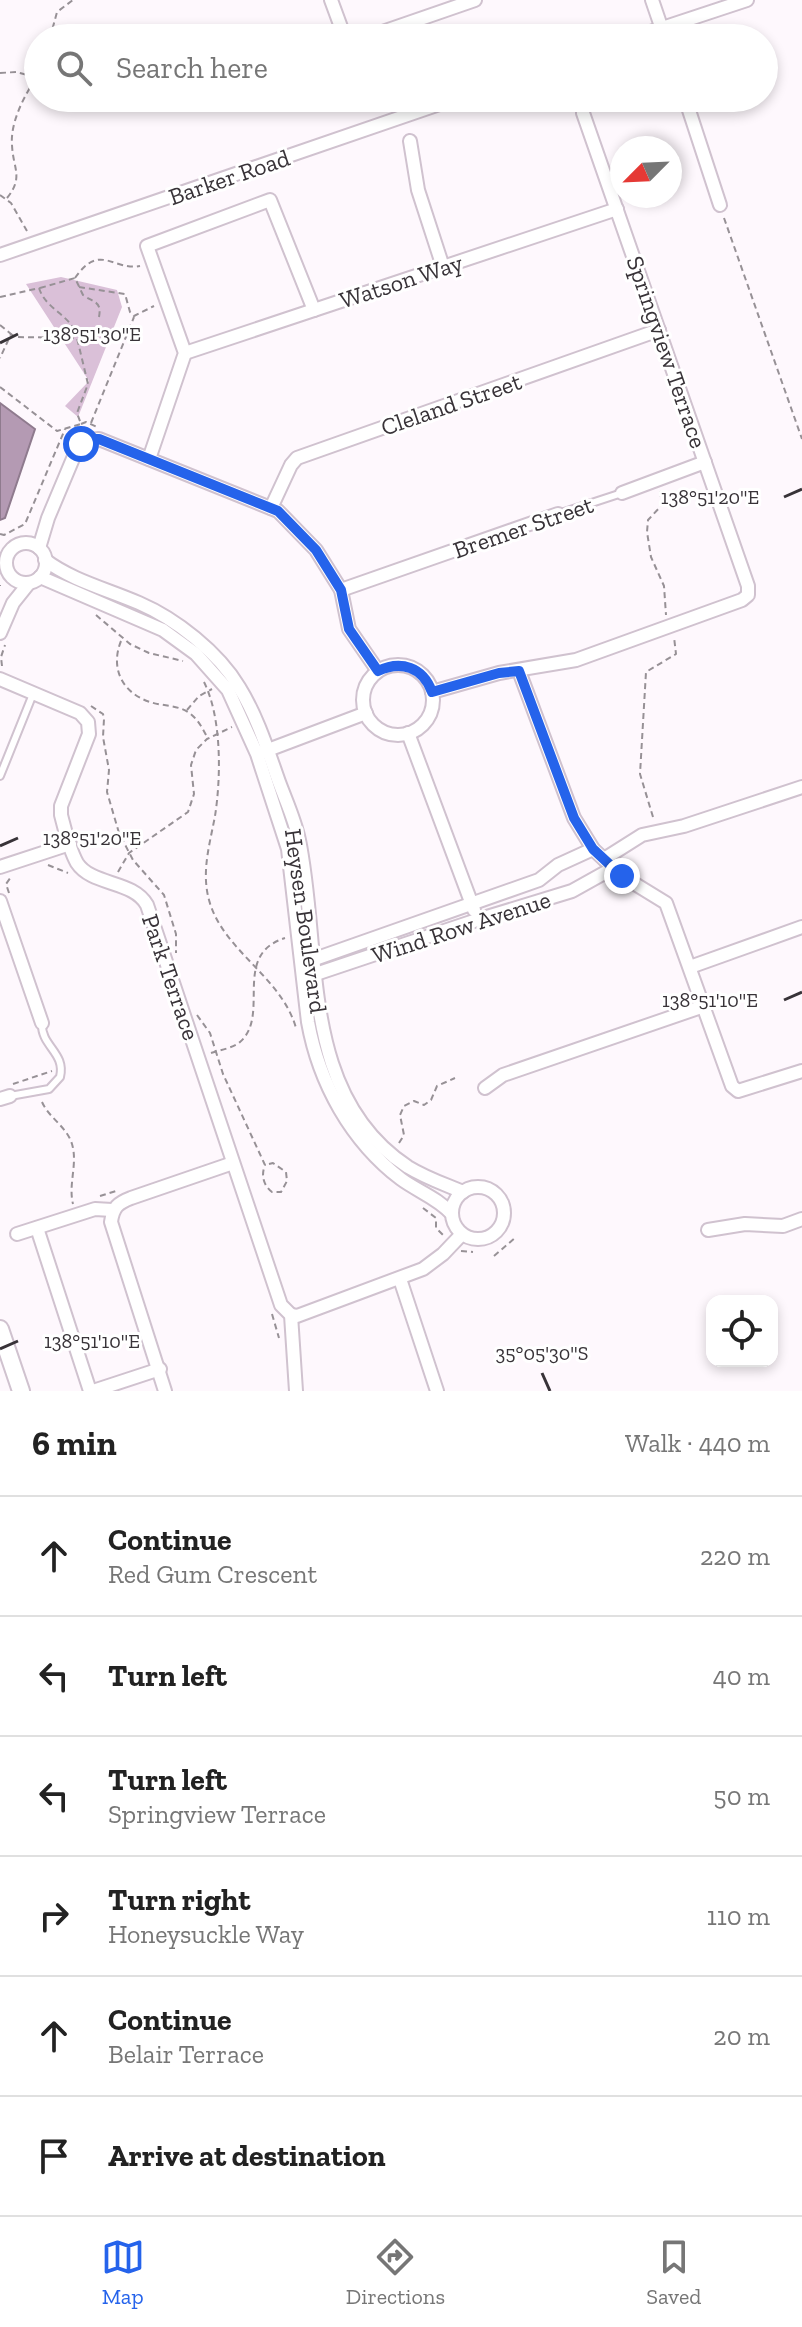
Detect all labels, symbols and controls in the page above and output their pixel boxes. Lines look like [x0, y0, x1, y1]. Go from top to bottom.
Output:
search box [24, 24, 778, 112]
icon: search [52, 46, 96, 90]
text: Search here [116, 50, 268, 86]
north arrow [610, 136, 682, 208]
street label: Barker Road [165, 143, 293, 211]
street label: Watson Way [336, 247, 467, 315]
street label: Springview Terrace [621, 252, 713, 452]
text: 138°51'30"E [43, 322, 141, 346]
street label: Cleland Street [377, 366, 525, 442]
route start [63, 426, 99, 462]
text: 138°51'20"E [661, 485, 759, 509]
street label: Bremer Street [449, 489, 597, 565]
text: 138°51'20"E [43, 826, 141, 850]
street label: Heysen Boulevard [279, 827, 333, 1015]
route end [604, 858, 640, 894]
street label: Wind Row Avenue [368, 884, 554, 970]
street label: Park Terrace [136, 910, 206, 1044]
text: 138°51'10"E [662, 988, 758, 1012]
map controls [706, 1295, 778, 1367]
button: locate [706, 1295, 778, 1367]
text: 138°51'10"E [44, 1329, 140, 1353]
text: 35°05'30"S [496, 1341, 588, 1365]
text: 6 min [32, 1423, 117, 1464]
text: Walk · 440 m [625, 1427, 770, 1459]
text: Continue [108, 1522, 232, 1558]
icon: ahead [32, 1534, 76, 1578]
text: 220 m [700, 1540, 770, 1572]
text: Red Gum Crescent [108, 1558, 317, 1590]
icon: left [32, 1654, 76, 1698]
text: Turn left [108, 1658, 227, 1694]
text: 40 m [713, 1660, 770, 1692]
text: Turn left [108, 1762, 227, 1798]
icon: left [32, 1774, 76, 1818]
text: 50 m [713, 1780, 770, 1812]
text: Springview Terrace [108, 1798, 326, 1830]
text: Turn right [108, 1882, 250, 1918]
icon: right [32, 1894, 76, 1938]
text: 110 m [707, 1900, 770, 1932]
text: Honeysuckle Way [108, 1918, 304, 1950]
text: Continue [108, 2002, 232, 2038]
icon: ahead [32, 2014, 76, 2058]
text: 20 m [713, 2020, 770, 2052]
text: Belair Terrace [108, 2038, 264, 2070]
icon: arrive [32, 2134, 76, 2178]
text: Arrive at destination [108, 2138, 385, 2174]
tab: Map [101, 2235, 145, 2310]
tab: Directions [346, 2235, 445, 2310]
tab: Saved [646, 2235, 701, 2310]

